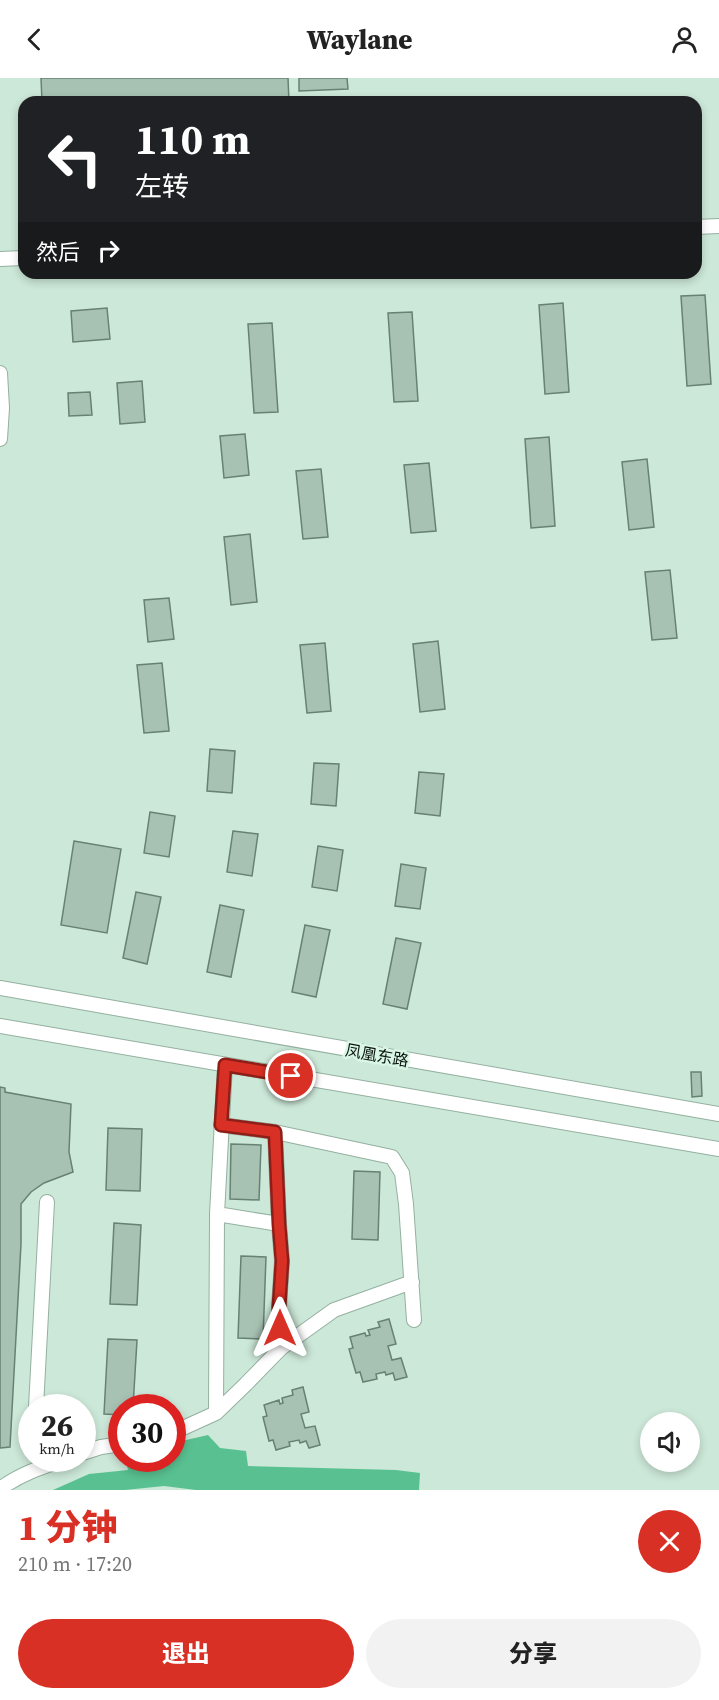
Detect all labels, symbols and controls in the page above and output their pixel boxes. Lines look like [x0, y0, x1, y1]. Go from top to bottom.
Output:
text: Waylane [307, 21, 412, 58]
icon: back [18, 23, 51, 56]
icon: person [668, 23, 701, 56]
text: 110 m [135, 110, 250, 168]
icon: left [36, 120, 114, 198]
text: 左转 [135, 168, 189, 205]
icon: right [92, 234, 125, 267]
text: 然后 [36, 237, 80, 267]
street label: 凤凰东路 [344, 1039, 410, 1071]
pin [265, 1050, 316, 1101]
icon: arrive [274, 1059, 307, 1092]
position arrow [248, 1296, 312, 1360]
speed limit sign: 30 [108, 1394, 186, 1472]
text: 26 [41, 1405, 73, 1446]
map controls [640, 1412, 700, 1472]
button: sound [640, 1412, 700, 1472]
text: km/h [39, 1438, 75, 1459]
text: 1 分钟 [18, 1503, 117, 1552]
button: close [638, 1510, 701, 1573]
text: 210 m · 17:20 [18, 1550, 132, 1578]
button: 退出 [18, 1619, 354, 1688]
button: 分享 [366, 1619, 701, 1688]

